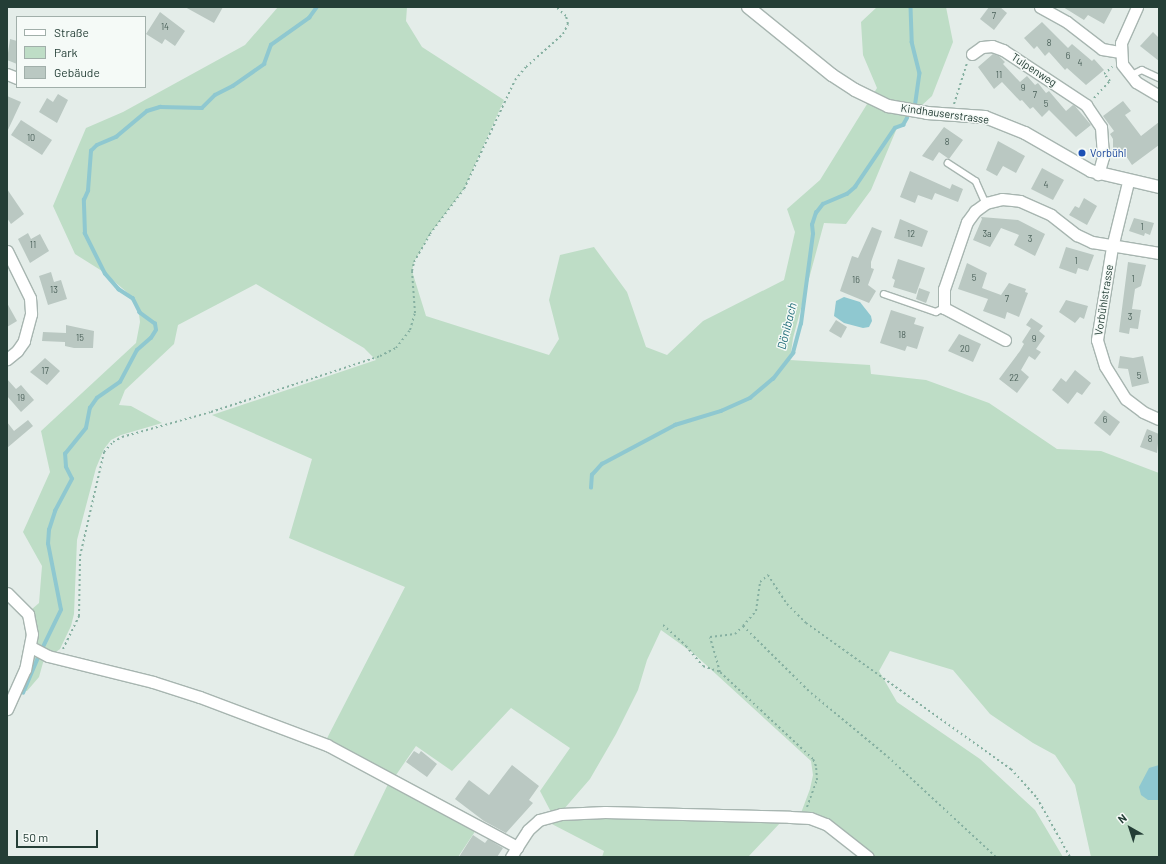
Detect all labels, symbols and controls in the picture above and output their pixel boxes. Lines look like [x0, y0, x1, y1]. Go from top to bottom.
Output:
house number: 7 [992, 11, 996, 21]
legend [16, 16, 146, 88]
house number: 14 [161, 22, 169, 32]
text: Straße [54, 25, 89, 39]
house number: 8 [1047, 38, 1051, 48]
text: Park [54, 45, 78, 59]
street label: Tulpenweg [1009, 50, 1059, 90]
house number: 6 [1066, 51, 1070, 61]
house number: 4 [1078, 58, 1082, 68]
text: Gebäude [54, 65, 100, 79]
house number: 11 [996, 70, 1002, 80]
house number: 9 [1021, 83, 1025, 93]
house number: 7 [1033, 90, 1037, 100]
house number: 5 [1044, 99, 1048, 109]
street label: Kindhauserstrasse [900, 101, 990, 127]
house number: 10 [27, 133, 35, 143]
house number: 8 [945, 137, 949, 147]
place label: Vorbühl [1090, 146, 1126, 160]
marker: Vorbühl [1077, 148, 1087, 158]
house number: 4 [1044, 180, 1048, 190]
house number: 1 [1140, 222, 1144, 232]
house number: 12 [907, 229, 915, 239]
house number: 3a [982, 229, 992, 239]
house number: 3 [1028, 234, 1032, 244]
house number: 11 [30, 240, 36, 250]
house number: 1 [1074, 256, 1078, 266]
street label: Vorbühlstrasse [1092, 264, 1116, 336]
house number: 5 [972, 273, 976, 283]
house number: 1 [1131, 274, 1135, 284]
house number: 16 [852, 275, 860, 285]
house number: 13 [50, 285, 58, 295]
house number: 7 [1005, 294, 1009, 304]
water label: Dönibach [774, 301, 800, 351]
house number: 3 [1128, 312, 1132, 322]
house number: 18 [898, 330, 906, 340]
house number: 15 [76, 333, 84, 343]
house number: 9 [1032, 334, 1036, 344]
house number: 20 [960, 344, 970, 354]
house number: 17 [41, 366, 49, 376]
house number: 5 [1137, 371, 1141, 381]
house number: 22 [1009, 373, 1019, 383]
house number: 19 [17, 393, 25, 403]
house number: 6 [1103, 415, 1107, 425]
house number: 8 [1148, 434, 1152, 444]
north arrow [1110, 808, 1150, 848]
text: N [1115, 811, 1129, 826]
scale bar [18, 822, 100, 848]
text: 50 m [23, 830, 48, 844]

